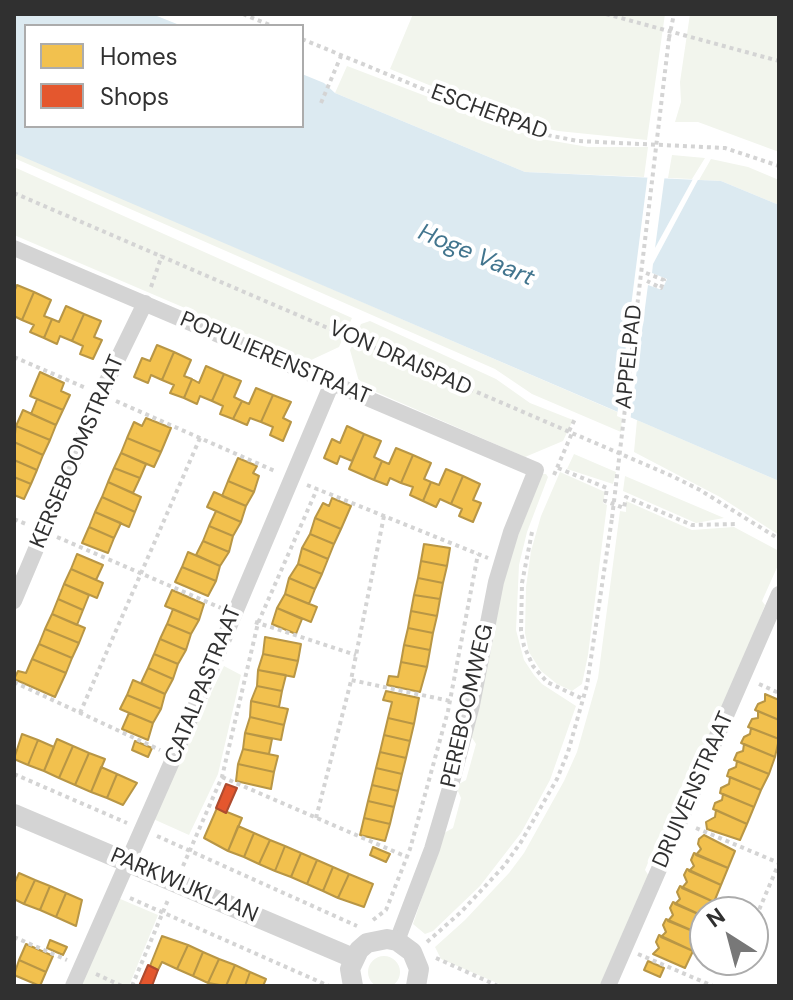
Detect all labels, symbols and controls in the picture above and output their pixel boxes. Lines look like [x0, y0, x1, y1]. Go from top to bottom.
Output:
legend [24, 24, 304, 128]
text: Homes [100, 41, 178, 72]
street label: ESCHERPAD [427, 80, 551, 146]
text: Shops [100, 81, 169, 112]
water label: Hoge Vaart [414, 219, 538, 293]
street label: APPELPAD [611, 304, 649, 410]
street label: POPULIERENSTRAAT [176, 307, 374, 411]
street label: VON DRAISPAD [325, 316, 475, 402]
street label: KERSEBOOMSTRAAT [25, 352, 131, 552]
street label: CATALPASTRAAT [160, 602, 248, 768]
street label: PEREBOOMWEG [436, 622, 500, 790]
street label: DRUIVENSTRAAT [648, 708, 740, 872]
street label: PARKWIJKLAAN [106, 843, 262, 929]
north arrow [689, 896, 769, 976]
text: N [701, 901, 731, 934]

